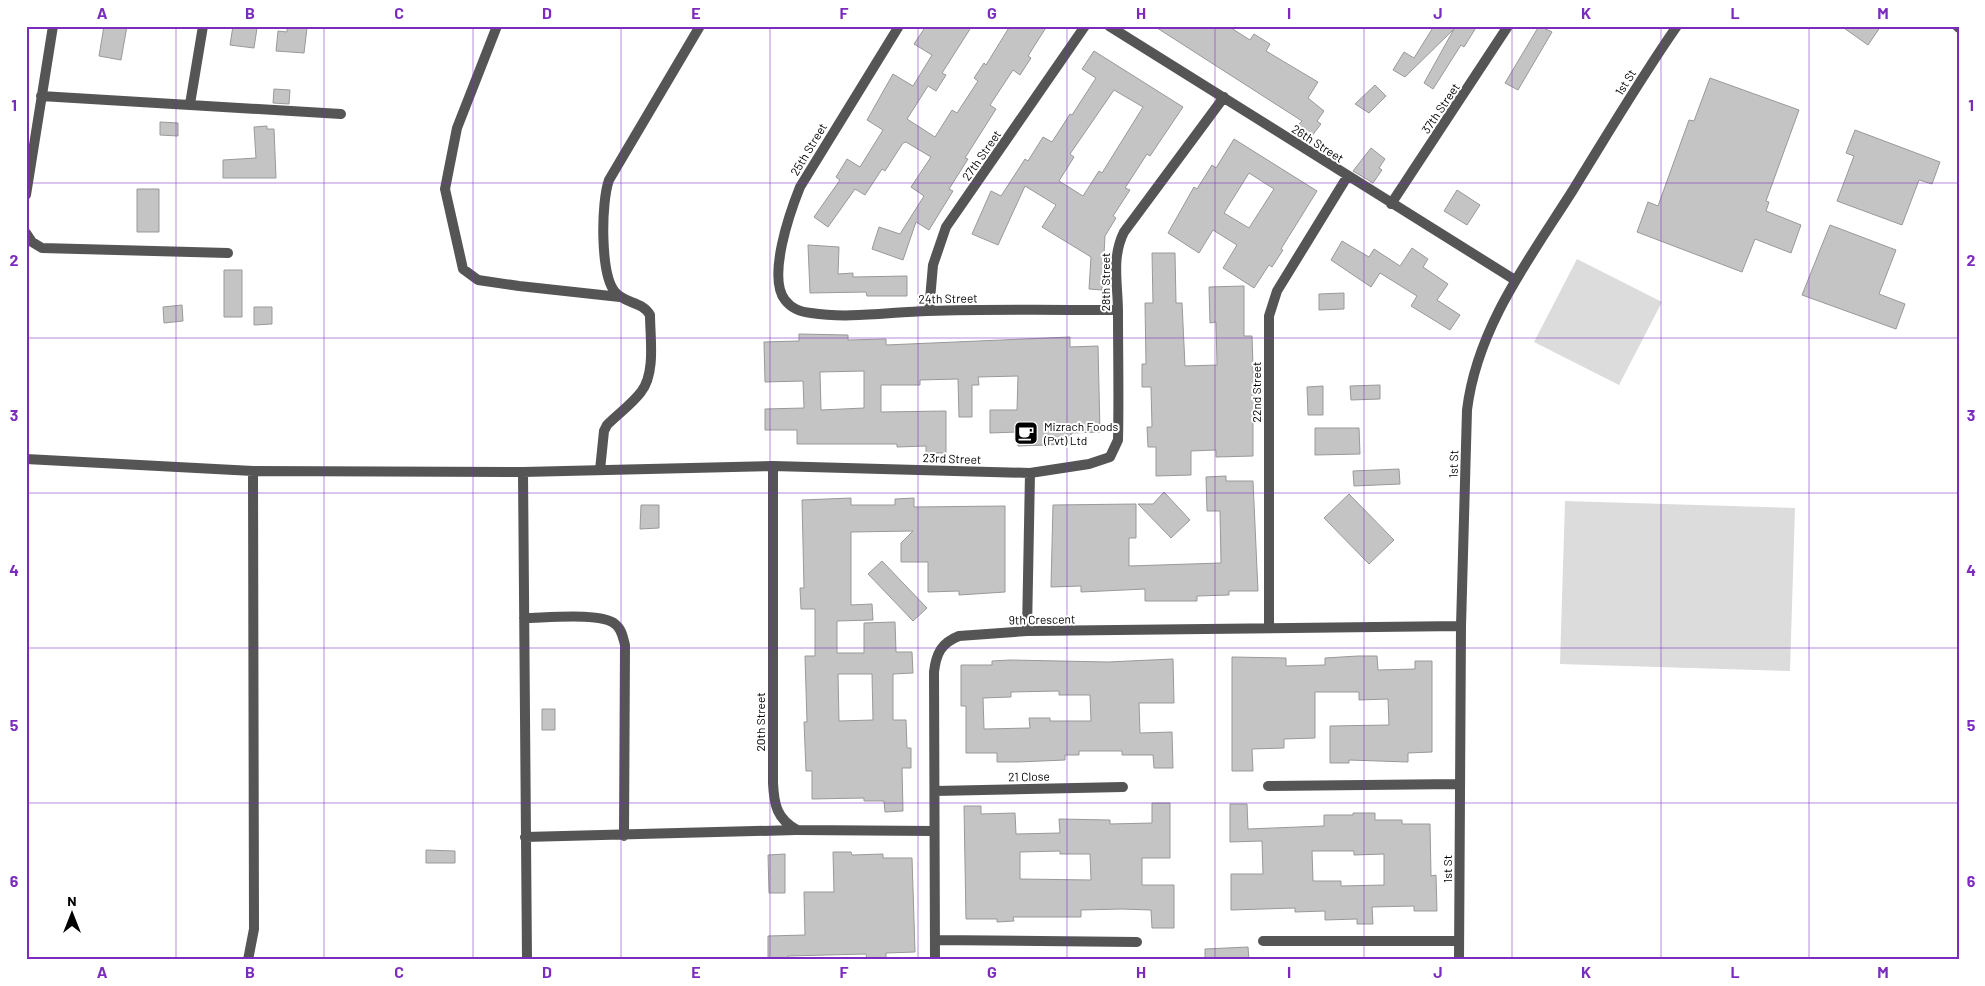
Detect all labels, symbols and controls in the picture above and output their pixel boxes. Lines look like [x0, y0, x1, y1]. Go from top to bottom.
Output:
text: A [97, 3, 108, 22]
text: B [245, 3, 255, 22]
text: C [394, 3, 404, 22]
text: D [542, 3, 552, 22]
text: E [691, 3, 701, 22]
text: F [840, 3, 849, 22]
text: G [987, 3, 997, 22]
text: H [1136, 3, 1146, 22]
text: I [1287, 3, 1291, 22]
text: J [1433, 3, 1443, 22]
text: K [1581, 3, 1591, 22]
text: L [1730, 3, 1740, 22]
text: M [1877, 3, 1889, 22]
street label: 1st St [1612, 66, 1638, 98]
street label: 37th Street [1418, 80, 1462, 136]
text: 1 [11, 95, 17, 114]
text: 1 [1968, 95, 1974, 114]
street label: 25th Street [787, 120, 829, 178]
street label: 26th Street [1290, 121, 1346, 165]
street label: 27th Street [959, 127, 1003, 183]
text: 2 [10, 250, 19, 269]
text: 2 [1967, 250, 1976, 269]
street label: 28th Street [1098, 253, 1112, 311]
street label: 24th Street [918, 290, 978, 306]
street label: 22nd Street [1249, 362, 1263, 422]
text: 3 [10, 405, 18, 424]
text: 3 [1967, 405, 1975, 424]
place label: Mizrach Foods (Pvt) Ltd [1043, 419, 1119, 447]
cafe icon: Mizrach Foods (Pvt) Ltd [1013, 420, 1039, 446]
street label: 23rd Street [922, 450, 982, 466]
street label: 1st St [1446, 450, 1460, 478]
text: 4 [9, 560, 19, 579]
text: 4 [1966, 560, 1976, 579]
street label: 9th Crescent [1009, 611, 1075, 627]
street label: 20th Street [753, 692, 767, 752]
text: 5 [10, 715, 19, 734]
text: 5 [1967, 715, 1976, 734]
street label: 21 Close [1008, 769, 1050, 783]
street label: 1st St [1440, 855, 1454, 883]
text: 6 [10, 871, 19, 890]
text: 6 [1967, 871, 1976, 890]
north arrow [48, 888, 98, 938]
text: N [67, 892, 77, 909]
text: A [97, 962, 108, 981]
text: B [245, 962, 255, 981]
text: C [394, 962, 404, 981]
text: D [542, 962, 552, 981]
text: E [691, 962, 701, 981]
text: F [840, 962, 849, 981]
text: G [987, 962, 997, 981]
text: H [1136, 962, 1146, 981]
text: I [1287, 962, 1291, 981]
text: J [1433, 962, 1443, 981]
text: K [1581, 962, 1591, 981]
text: L [1730, 962, 1740, 981]
text: M [1877, 962, 1889, 981]

